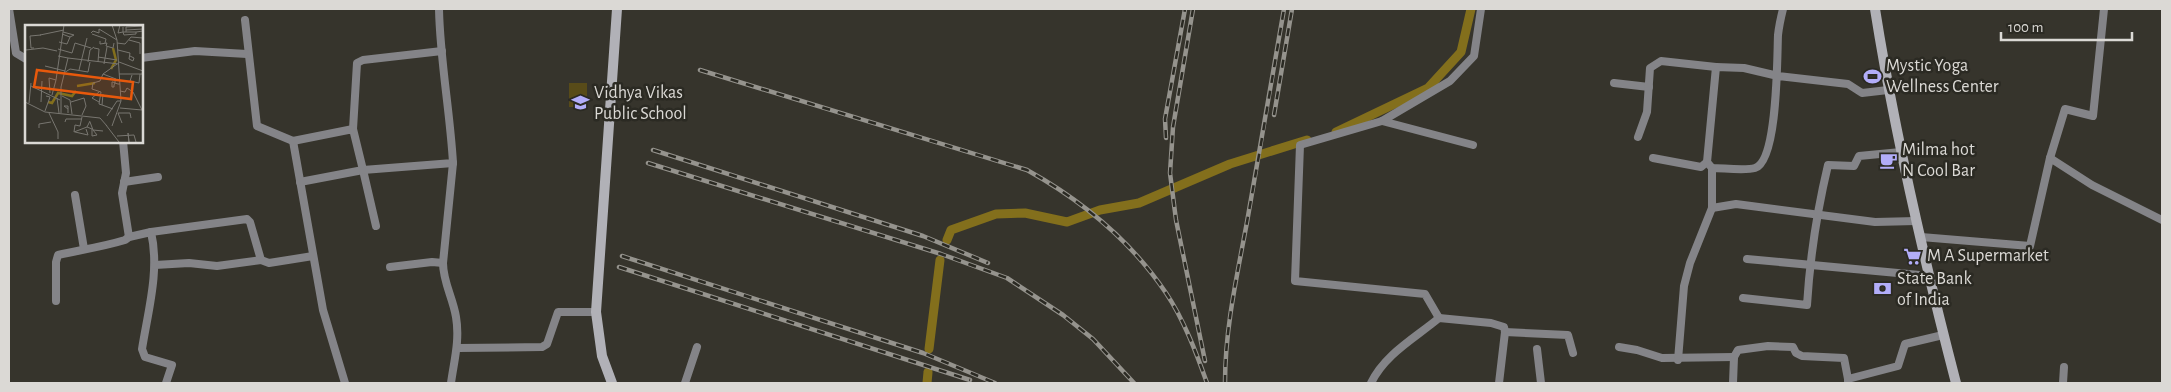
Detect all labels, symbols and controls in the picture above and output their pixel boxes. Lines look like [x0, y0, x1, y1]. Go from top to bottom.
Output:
scale bar [2001, 10, 2132, 42]
text: 100 m [2008, 20, 2043, 35]
inset map [25, 25, 142, 142]
place label: Mystic Yoga Wellness Center [1886, 57, 1999, 96]
sports icon: Mystic Yoga Wellness Center [1862, 66, 1882, 86]
place label: Vidhya Vikas Public School [594, 84, 687, 123]
school or university icon: Vidhya Vikas Public School [570, 93, 590, 113]
place label: Milma hot N Cool Bar [1902, 141, 1975, 180]
cafe icon: Milma hot N Cool Bar [1878, 150, 1898, 170]
supermarket icon: M A Supermarket [1903, 246, 1923, 266]
place label: M A Supermarket [1927, 247, 2049, 265]
place label: State Bank of India [1897, 270, 1972, 309]
bank icon: State Bank of India [1873, 279, 1893, 299]

